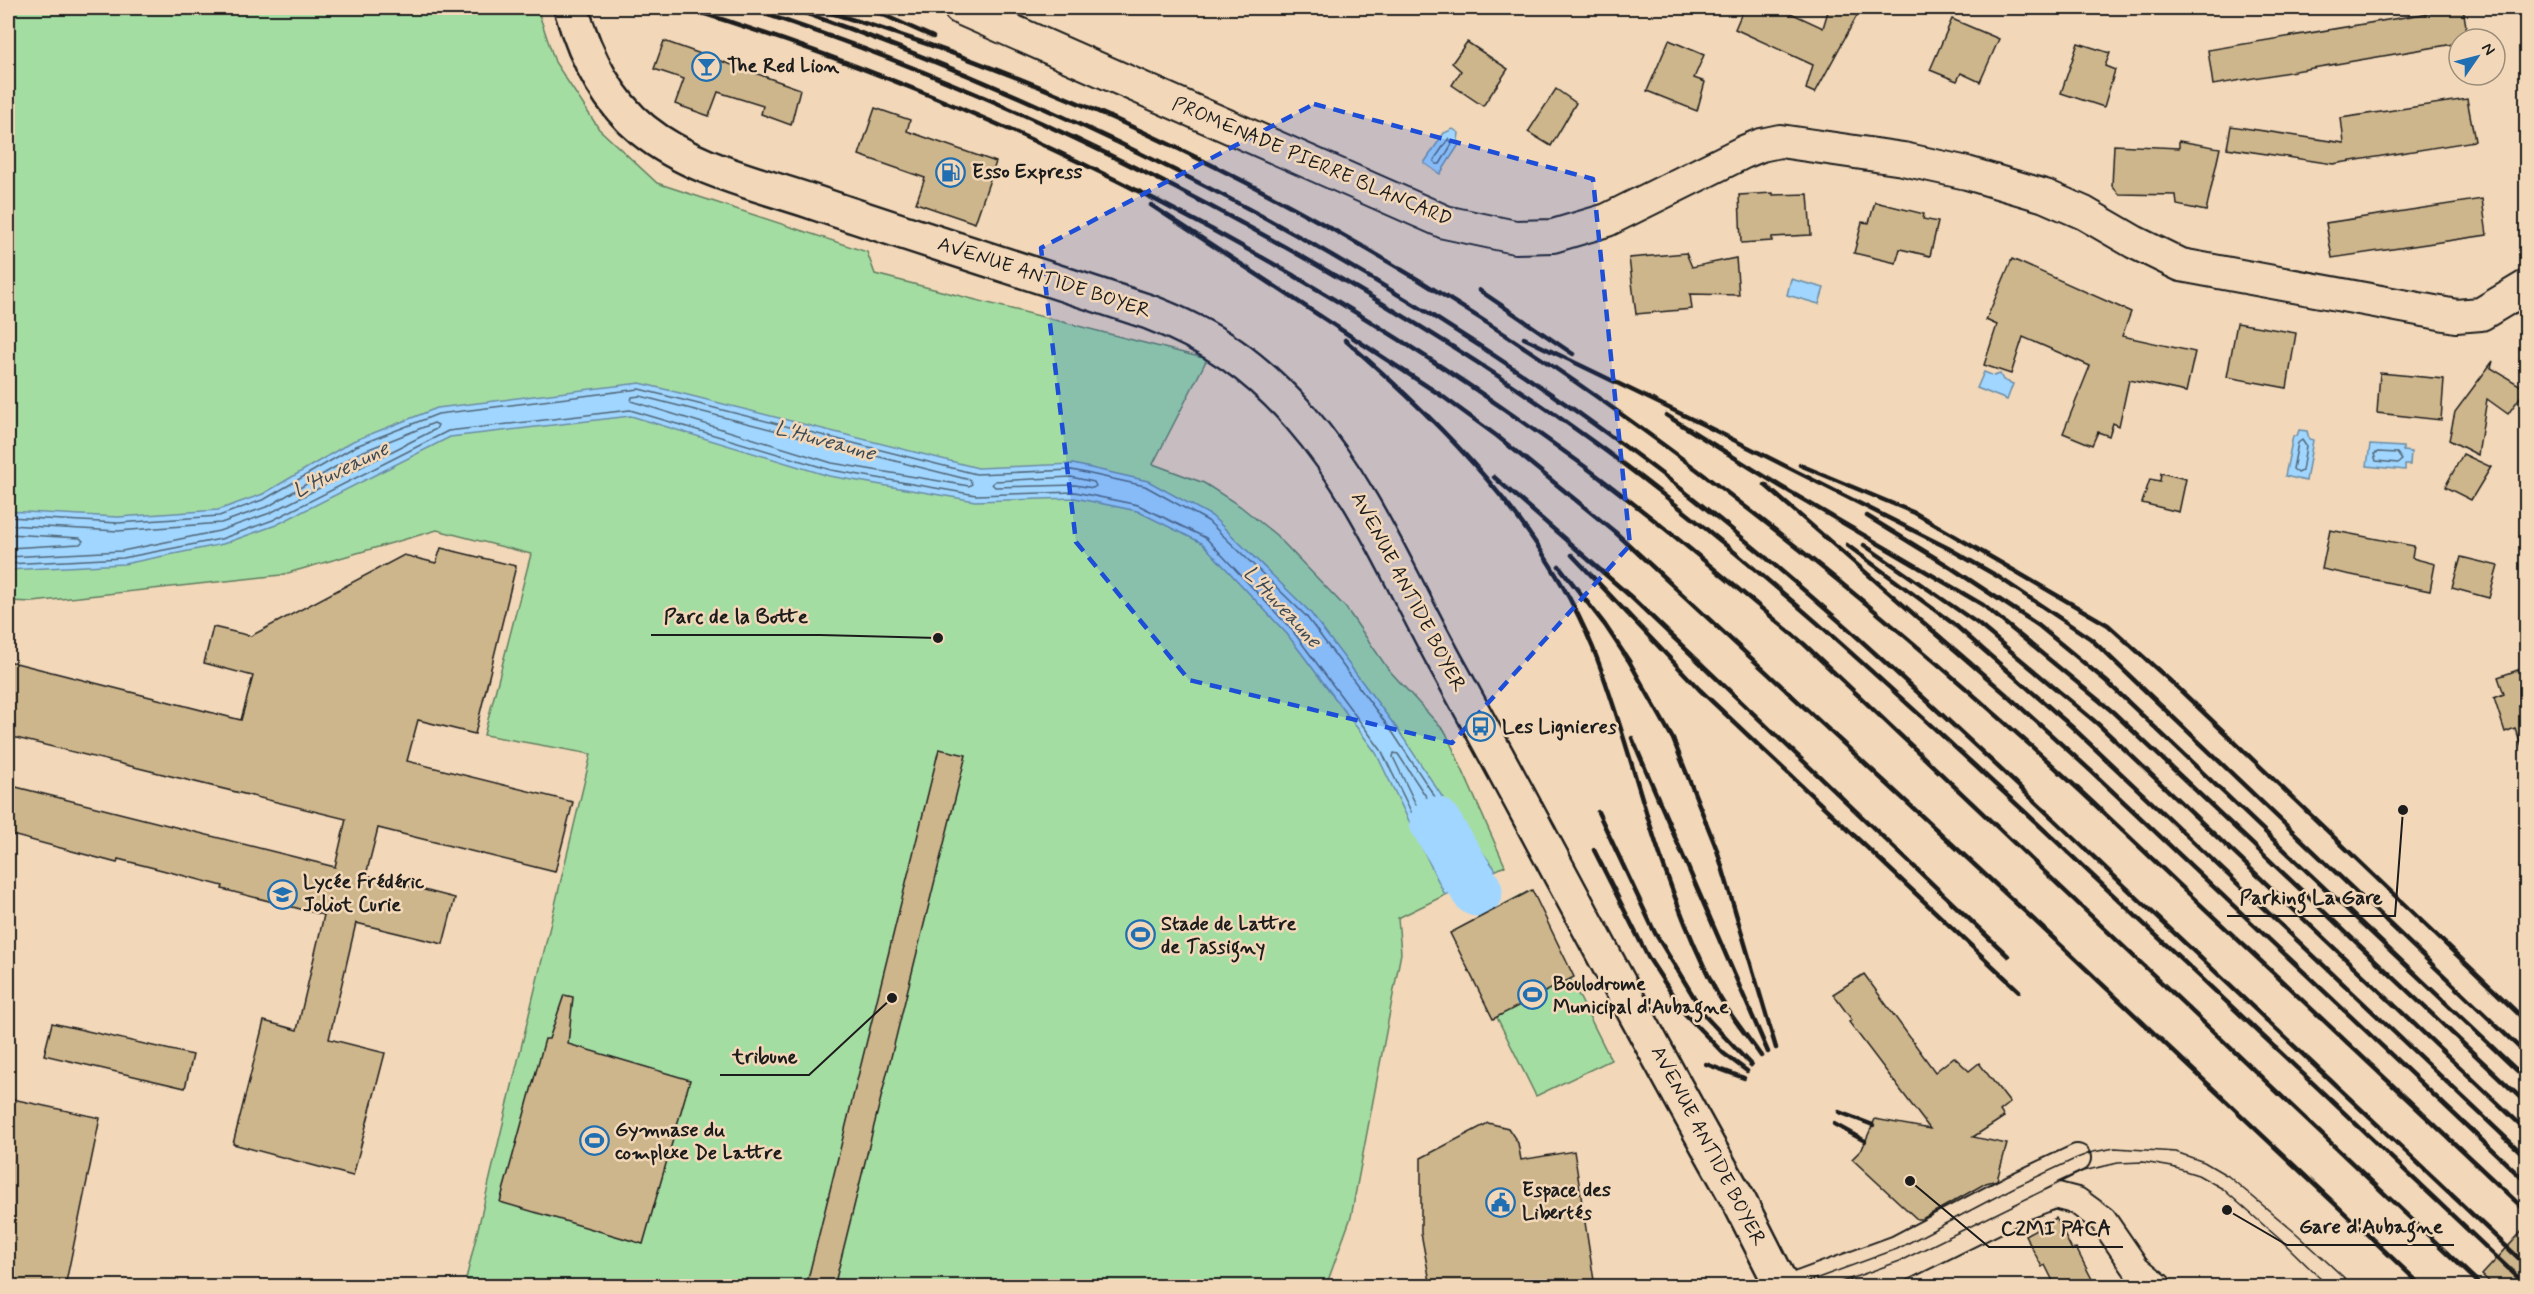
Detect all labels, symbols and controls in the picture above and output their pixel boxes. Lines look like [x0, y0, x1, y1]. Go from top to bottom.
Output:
north arrow [2447, 27, 2507, 87]
text: N [2476, 39, 2500, 60]
bar icon: The Red Lion [690, 50, 722, 82]
place label: The Red Lion [727, 53, 840, 80]
street label: PROMENADE PIERRE BLANCARD [1168, 91, 1456, 233]
fuel station icon: Esso Express [935, 156, 967, 188]
place label: Esso Express [972, 159, 1082, 186]
street label: AVENUE ANTIDE BOYER [934, 231, 1154, 325]
water label: L'Huveaune [772, 414, 880, 468]
water label: L'Huveaune [289, 434, 395, 505]
street label: AVENUE ANTIDE BOYER [1344, 487, 1472, 697]
water label: L'Huveaune [1237, 560, 1328, 655]
callout: Parc de la Botte [651, 596, 820, 635]
text: Parc de la Botte [664, 603, 809, 631]
bus stop icon: Les Lignieres [1465, 711, 1497, 743]
place label: Les Lignieres [1502, 714, 1617, 741]
place label: Lycée Frédéric Joliot Curie [303, 869, 425, 919]
callout: Parking La Gare [2227, 877, 2395, 916]
school or university icon: Lycée Frédéric Joliot Curie [266, 878, 298, 910]
text: Parking La Gare [2239, 884, 2383, 914]
place label: Stade de Lattre de Tassigny [1161, 911, 1297, 963]
sports icon: Stade de Lattre de Tassigny [1124, 919, 1156, 951]
place label: Boulodrome Municipal d'Aubagne [1553, 971, 1729, 1023]
sports icon: Boulodrome Municipal d'Aubagne [1516, 979, 1548, 1011]
callout: tribune [720, 1036, 809, 1075]
street label: AVENUE ANTIDE BOYER [1644, 1041, 1772, 1251]
text: tribune [731, 1043, 798, 1071]
place label: Gymnase du complexe De Lattre [615, 1117, 782, 1167]
sports icon: Gymnase du complexe De Lattre [578, 1125, 610, 1157]
place label: Espace des Libertés [1522, 1177, 1611, 1227]
public building icon: Espace des Libertés [1485, 1186, 1517, 1218]
callout: Gare d'Aubagne [2287, 1206, 2454, 1245]
callout: C2MI PACA [1989, 1208, 2123, 1247]
text: Gare d'Aubagne [2299, 1213, 2444, 1243]
text: C2MI PACA [2001, 1215, 2111, 1243]

